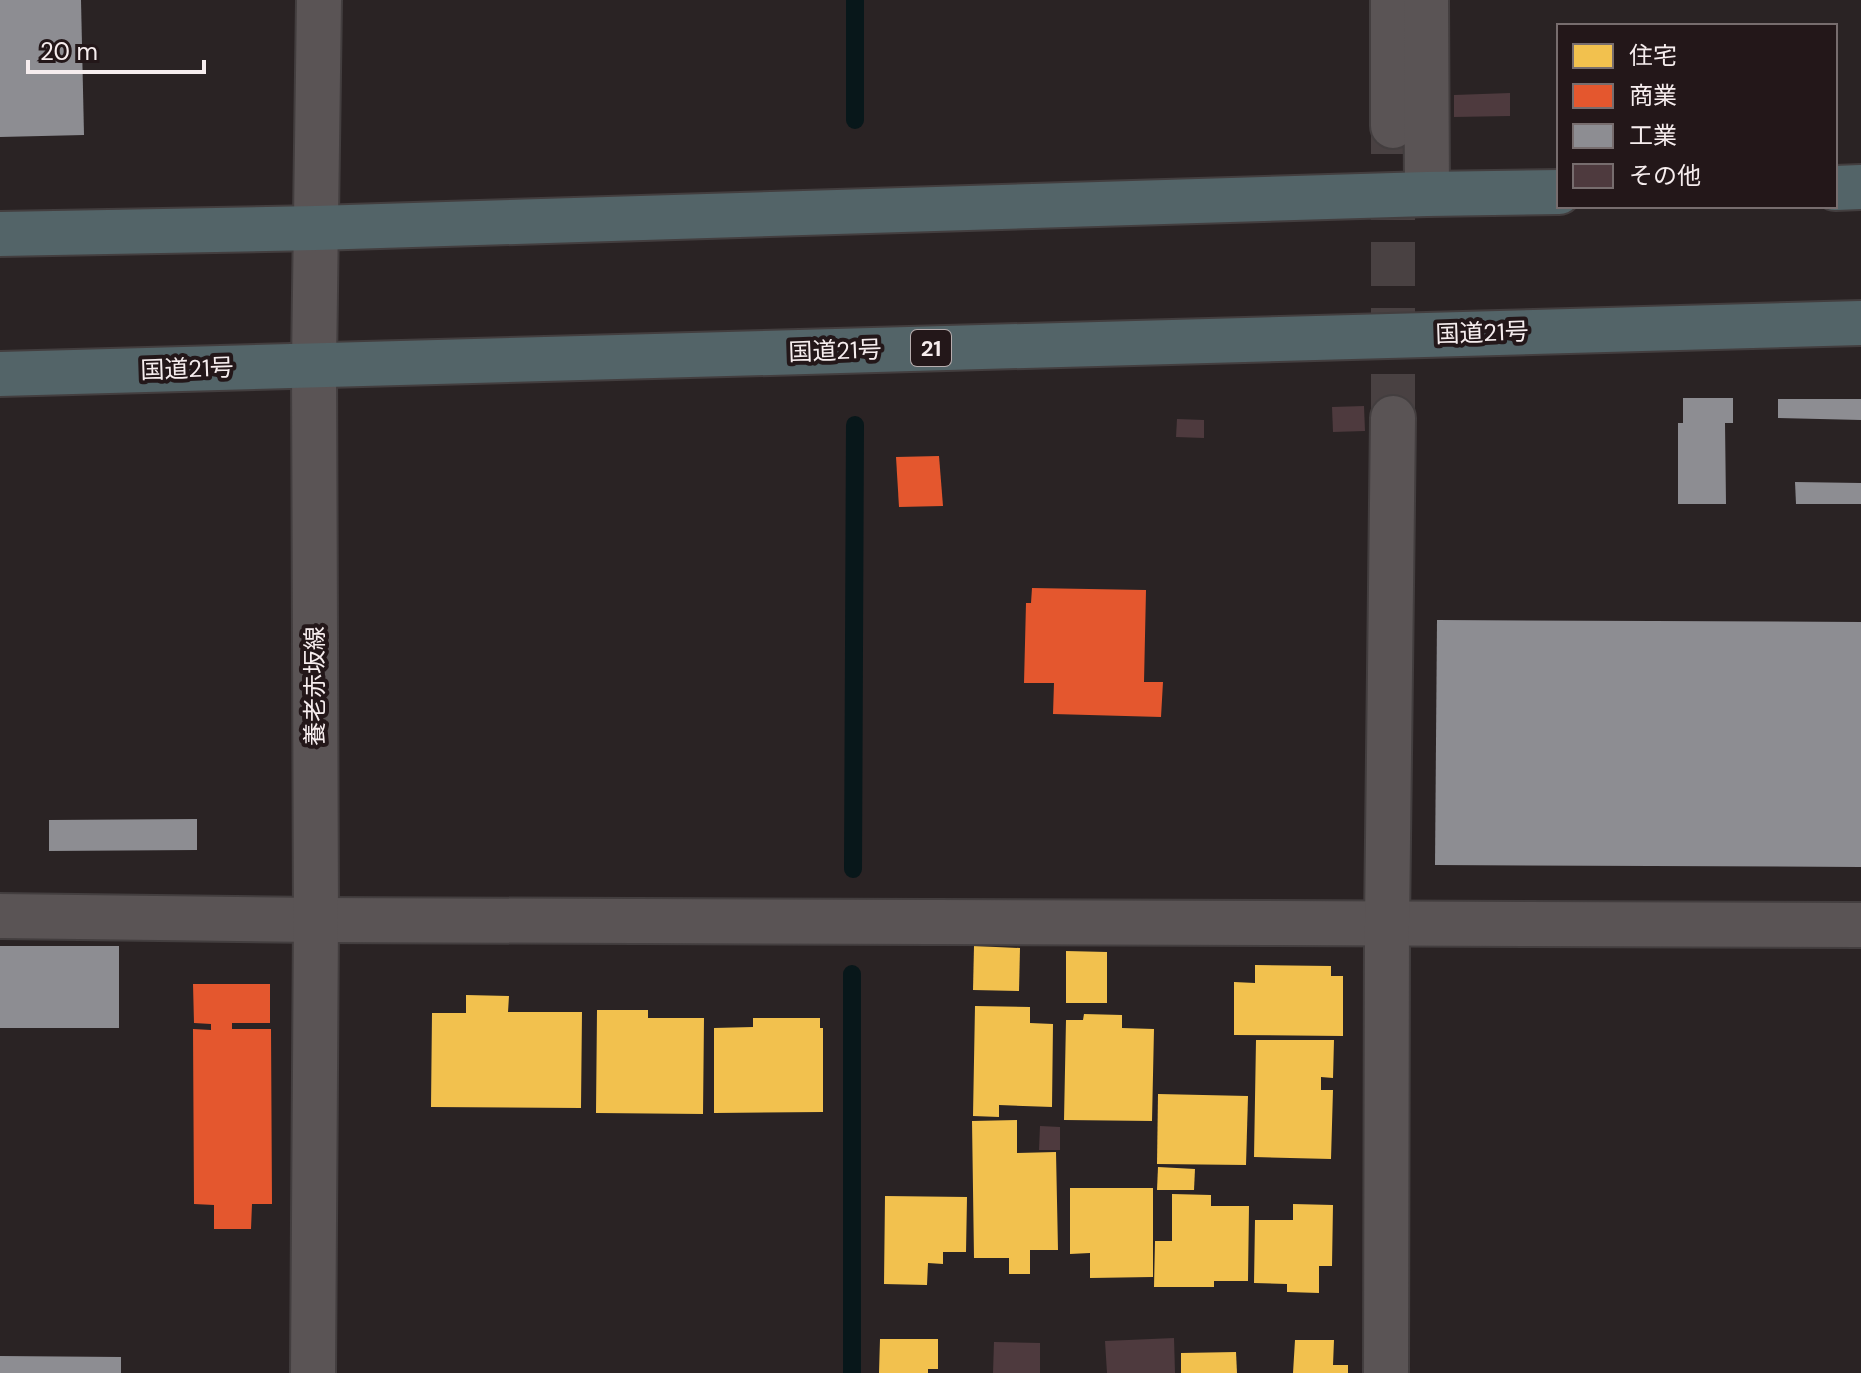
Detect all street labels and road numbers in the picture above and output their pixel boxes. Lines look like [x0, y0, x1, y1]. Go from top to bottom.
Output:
street label: 国道21号 [1435, 315, 1529, 350]
road number: 21 [911, 330, 951, 366]
street label: 国道21号 [788, 333, 882, 368]
street label: 国道21号 [140, 351, 234, 386]
street label: 養老赤坂線 [299, 626, 330, 746]

